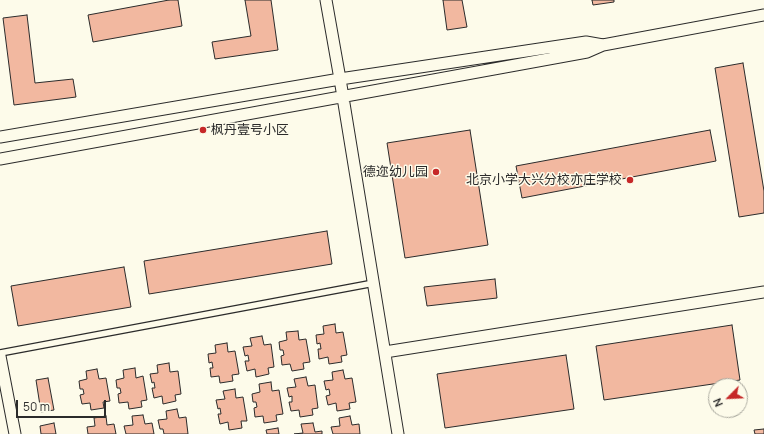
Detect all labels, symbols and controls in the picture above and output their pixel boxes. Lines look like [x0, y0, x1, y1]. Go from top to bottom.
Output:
place label: 枫丹壹号小区 [211, 122, 289, 138]
marker: 枫丹壹号小区 [198, 125, 208, 135]
place label: 德迩幼儿园 [363, 164, 428, 180]
marker: 德迩幼儿园 [431, 167, 441, 177]
place label: 北京小学大兴分校亦庄学校 [466, 172, 622, 188]
marker: 北京小学大兴分校亦庄学校 [625, 175, 635, 185]
north arrow [708, 378, 748, 418]
scale bar [18, 392, 108, 418]
text: N [709, 396, 726, 409]
text: 50 m [23, 398, 50, 415]

